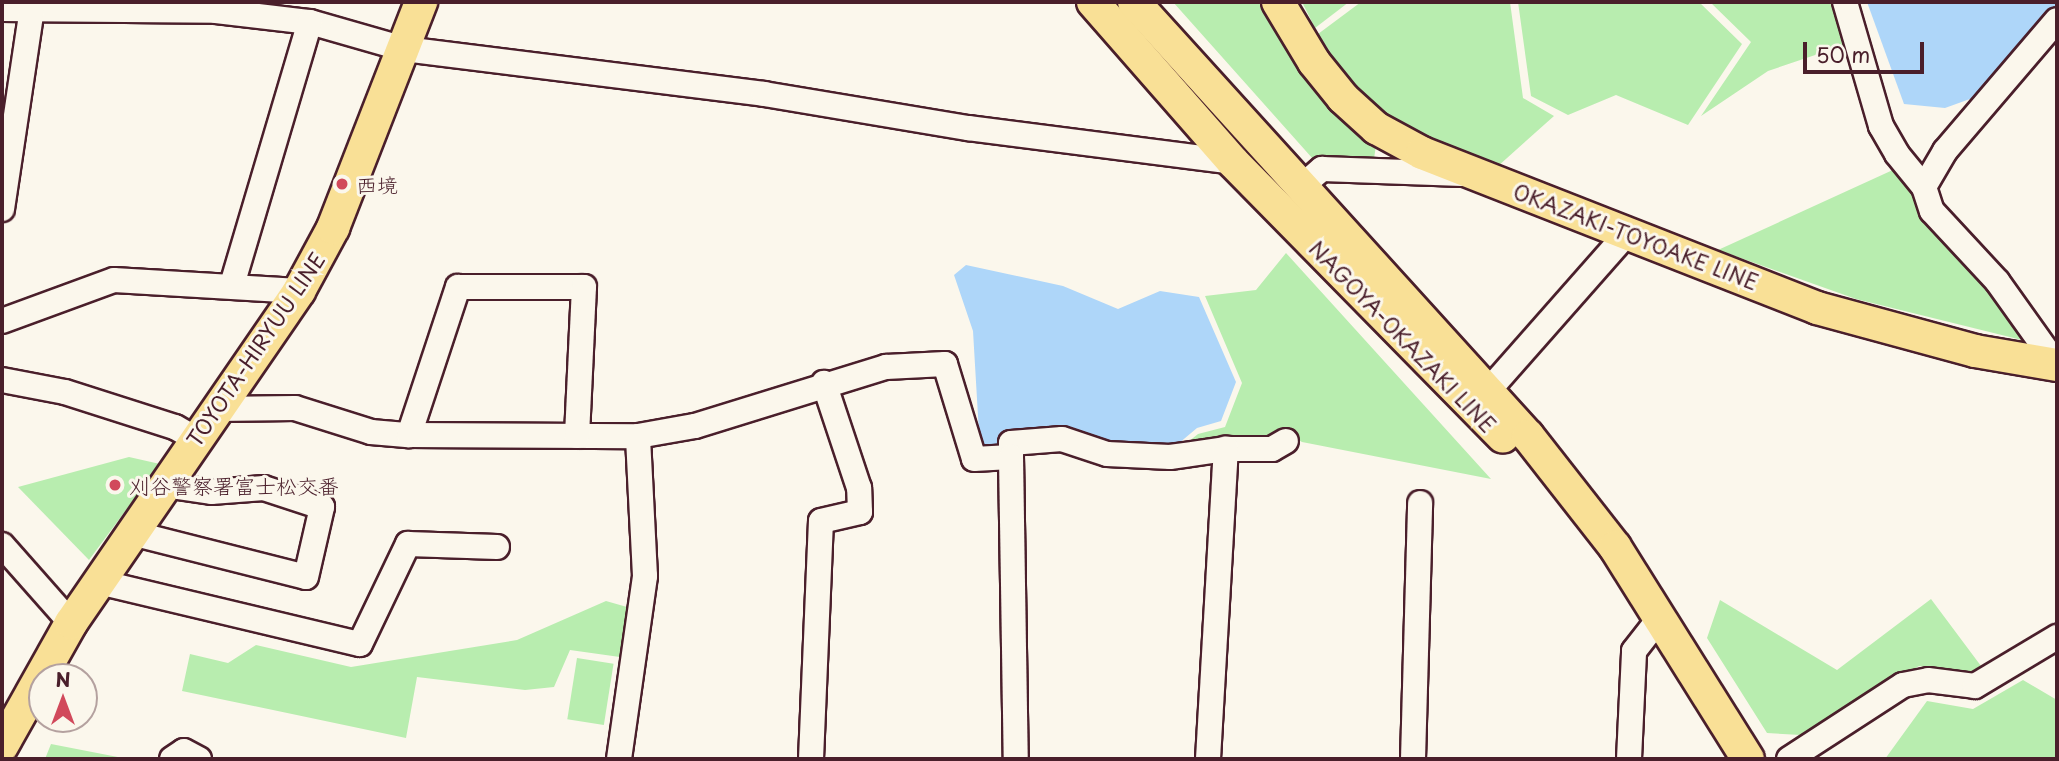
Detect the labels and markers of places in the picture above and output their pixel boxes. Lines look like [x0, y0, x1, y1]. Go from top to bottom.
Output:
place label: 西境 [356, 171, 398, 197]
marker: 西境 [334, 176, 350, 192]
place label: 刈谷警察署富士松交番 [129, 472, 339, 498]
marker: 刈谷警察署富士松交番 [107, 477, 123, 493]

